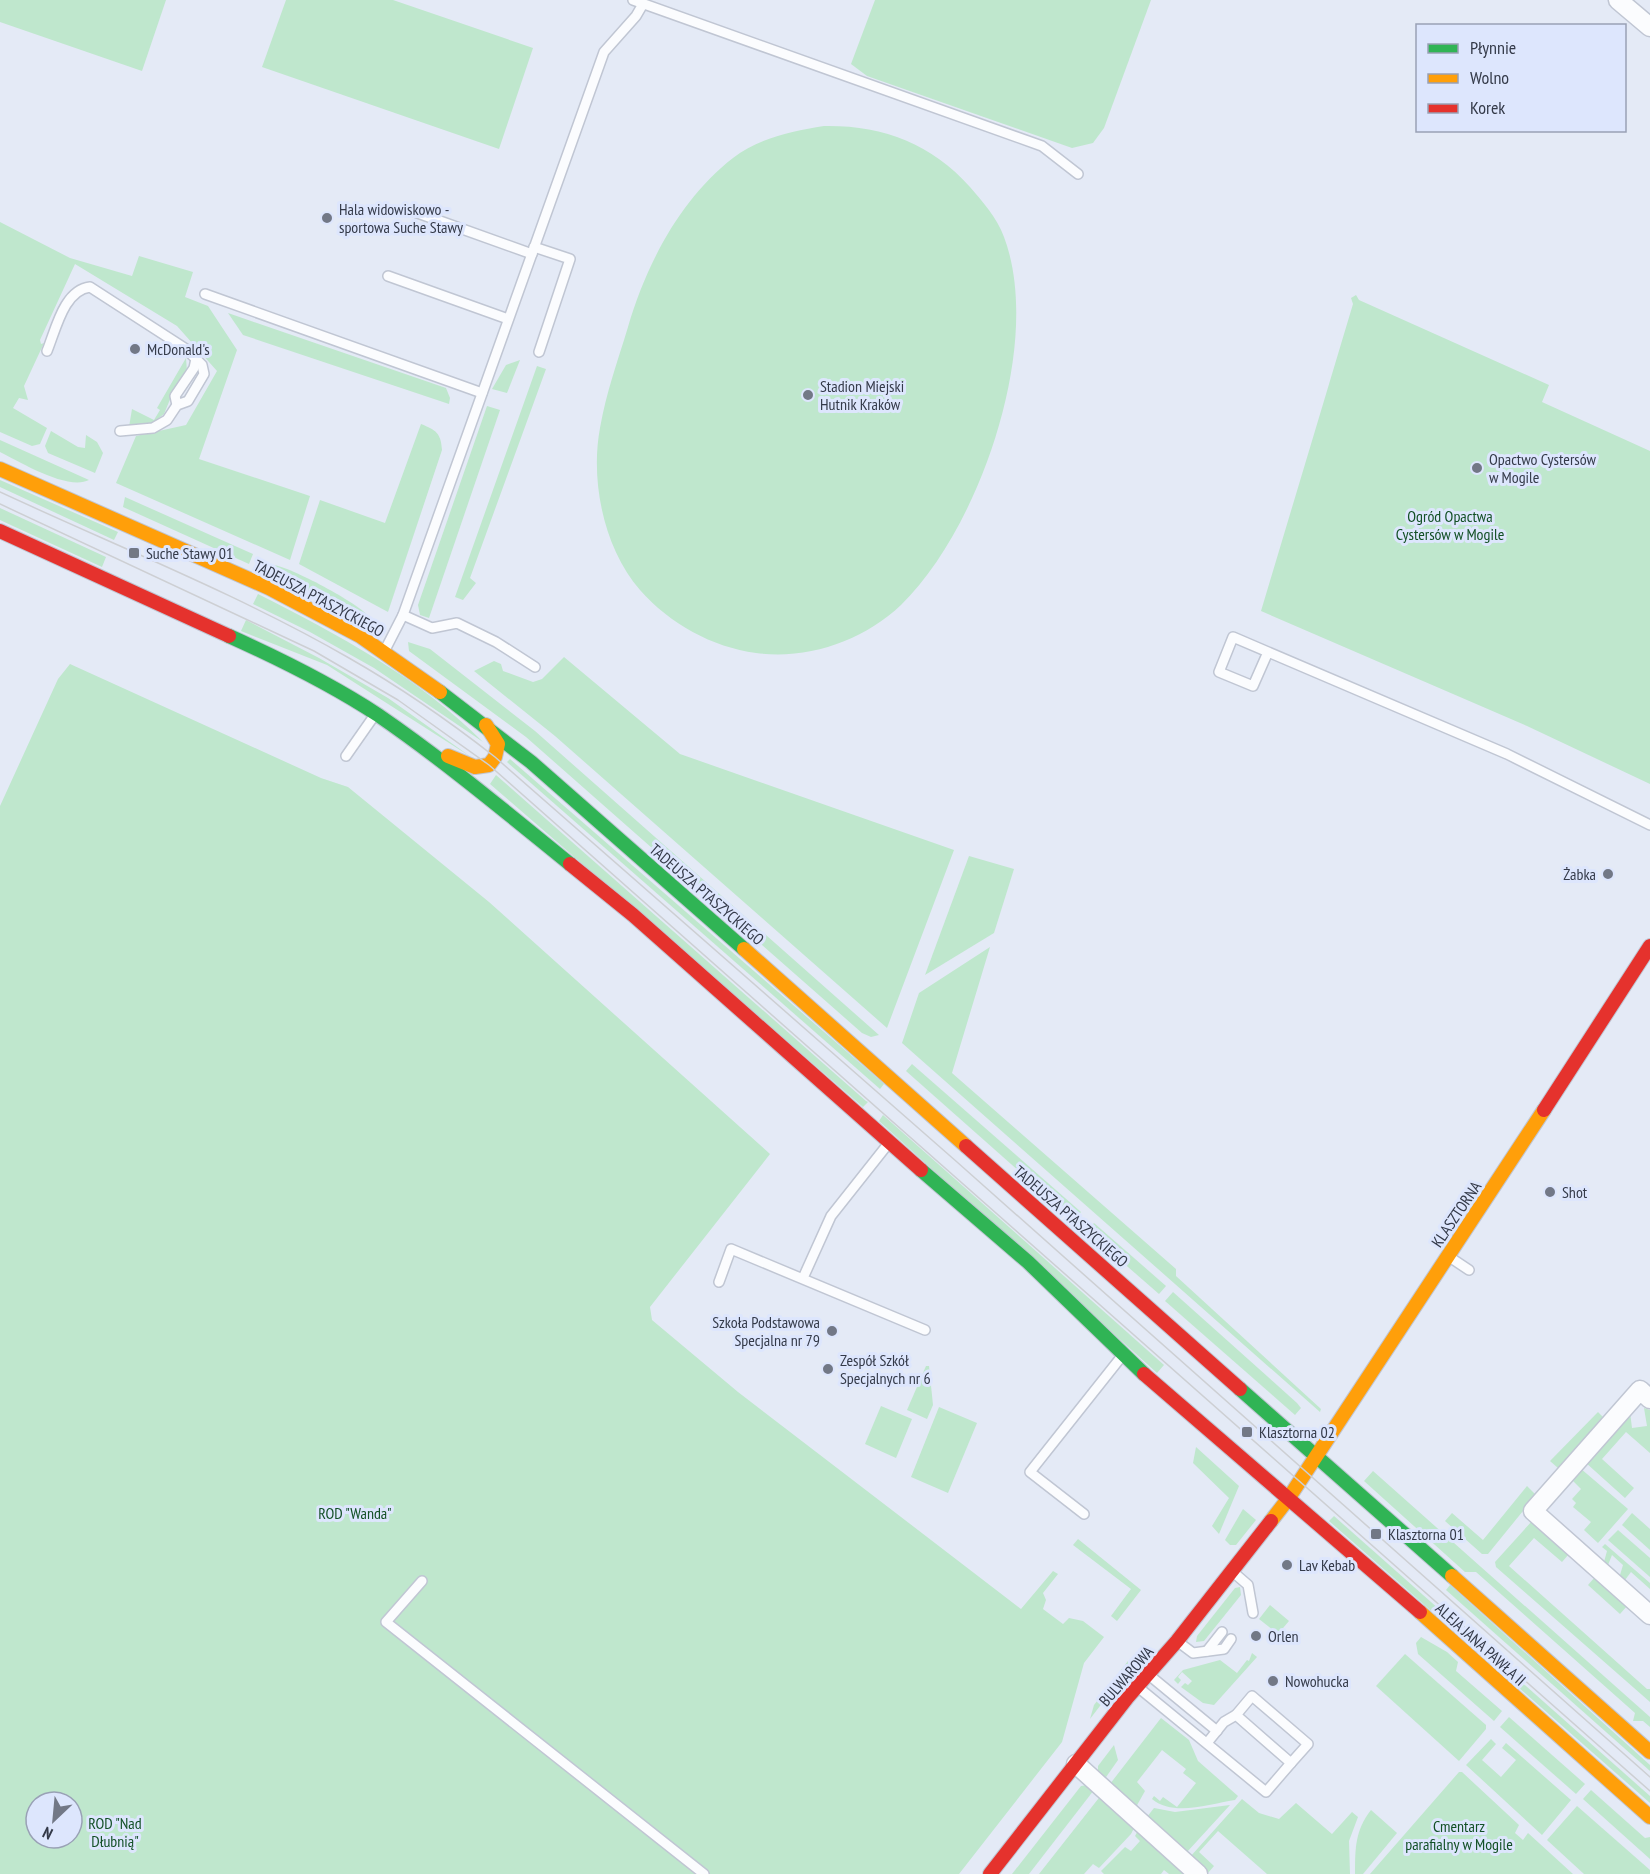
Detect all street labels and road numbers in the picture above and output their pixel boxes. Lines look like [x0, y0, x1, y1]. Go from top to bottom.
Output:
street label: TADEUSZA PTASZYCKIEGO [250, 555, 388, 641]
street label: TADEUSZA PTASZYCKIEGO [646, 839, 768, 949]
street label: TADEUSZA PTASZYCKIEGO [1010, 1161, 1132, 1271]
street label: KLASZTORNA [1427, 1177, 1485, 1251]
street label: ALEJA JANA PAWŁA II [1432, 1598, 1530, 1690]
street label: BULWAROWA [1094, 1642, 1158, 1710]

